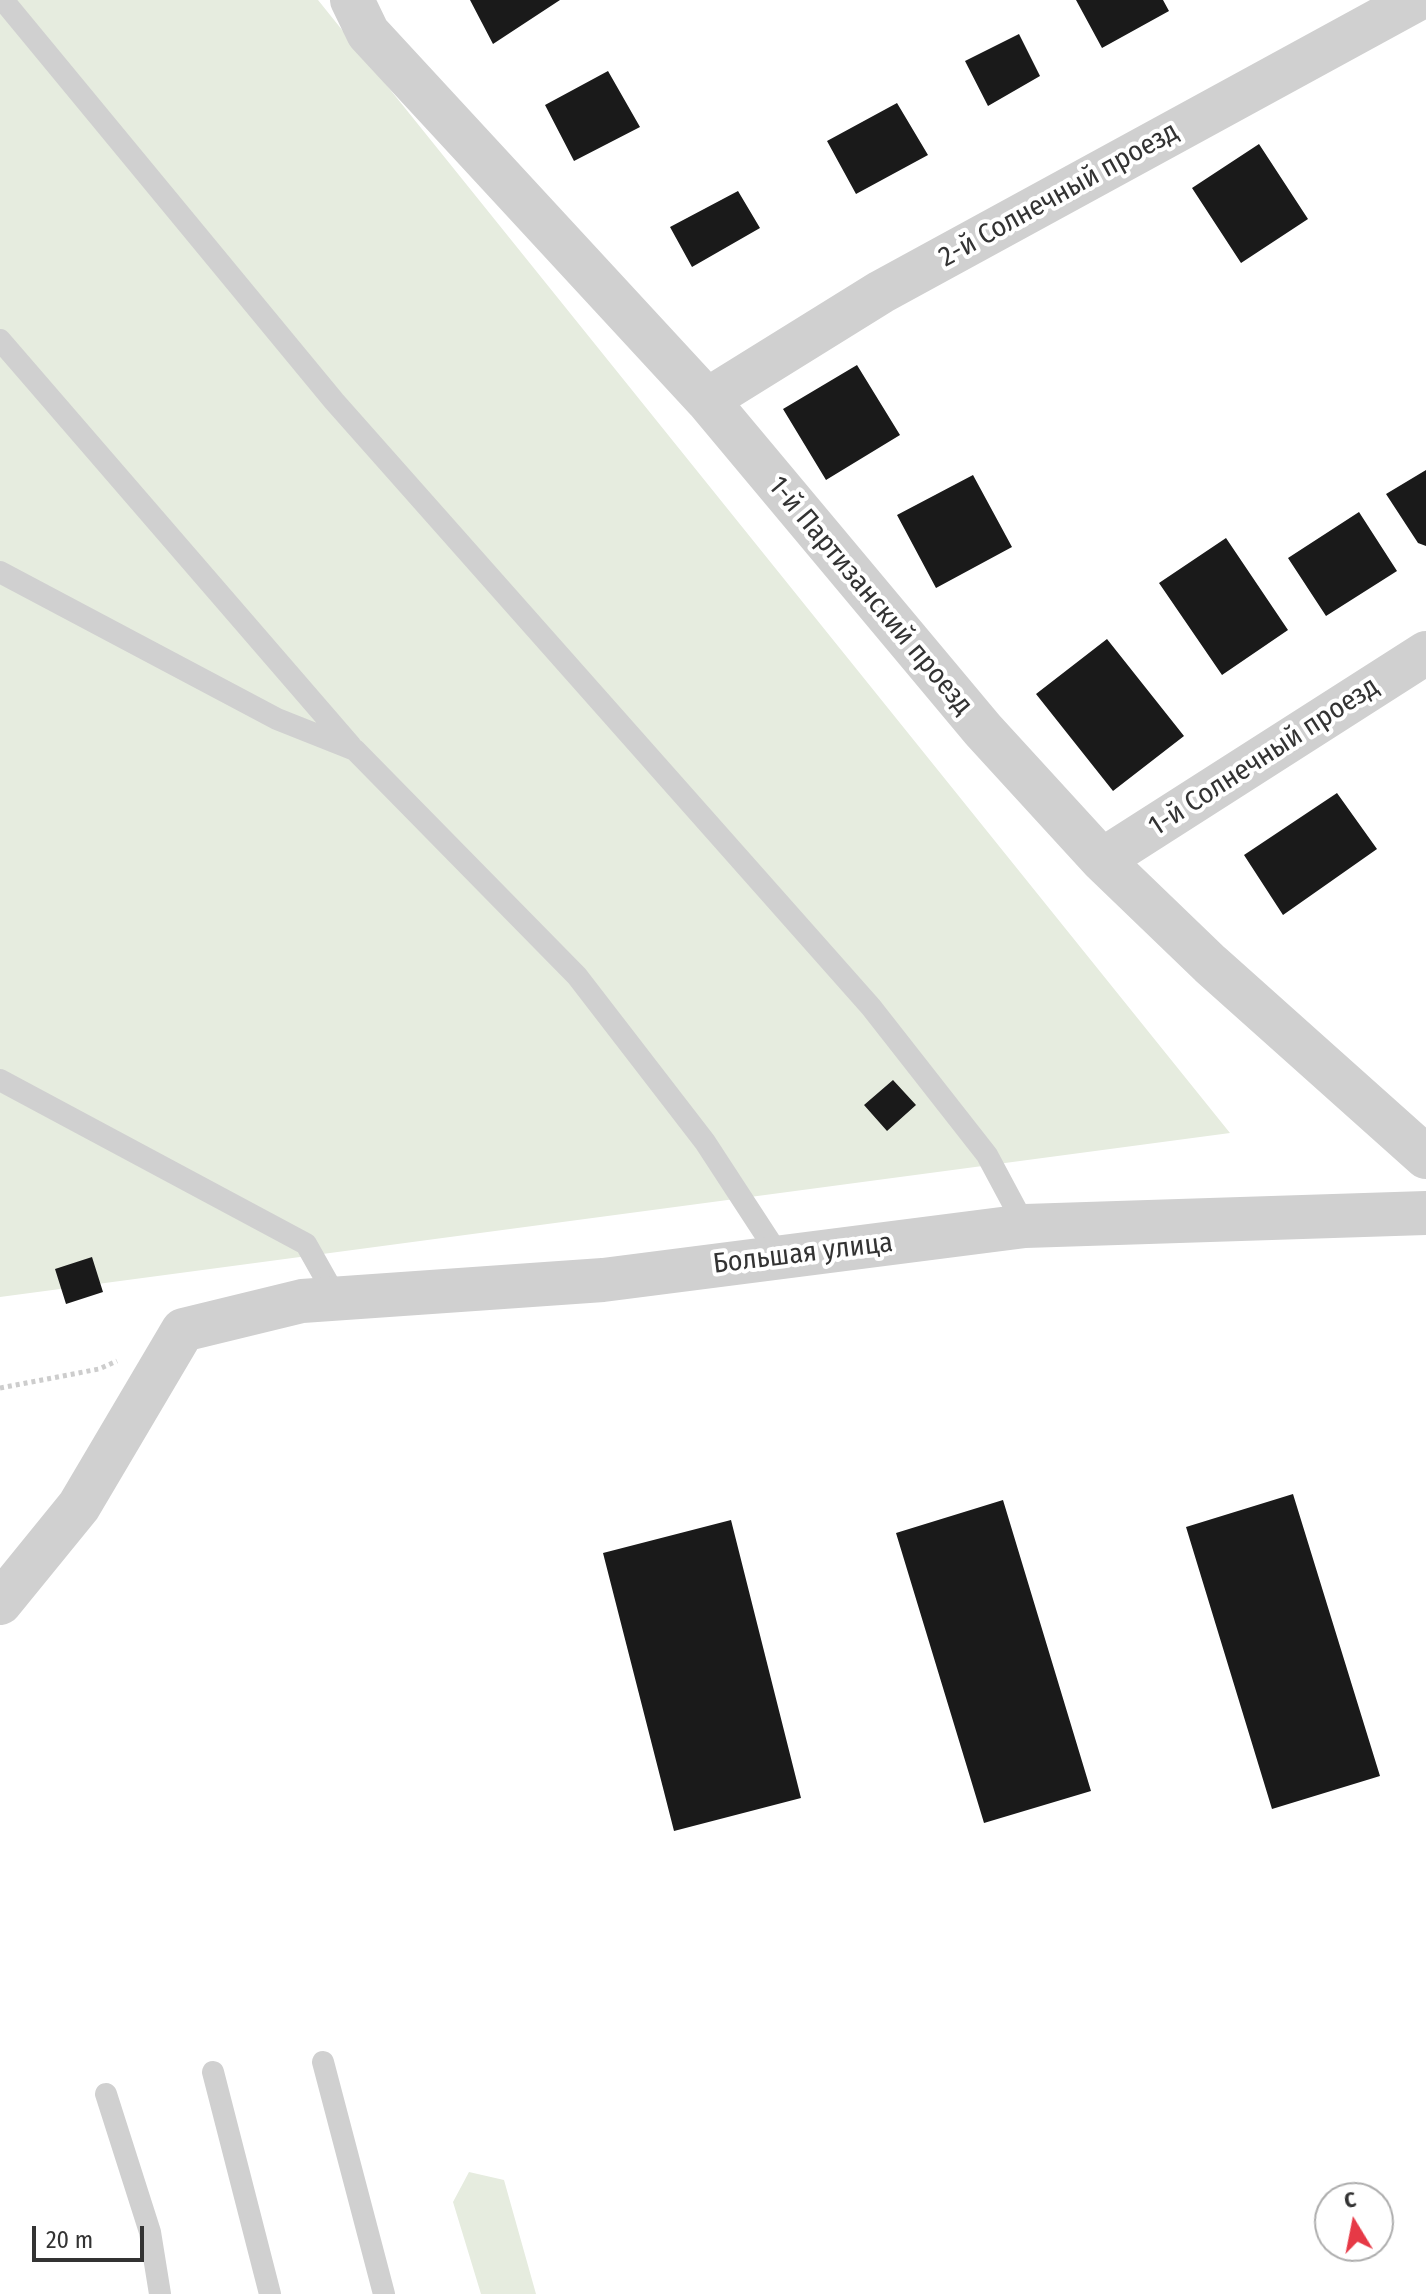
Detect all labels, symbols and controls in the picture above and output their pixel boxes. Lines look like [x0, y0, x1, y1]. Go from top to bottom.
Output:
street label: 2-й Солнечный проезд [933, 115, 1185, 275]
street label: 1-й Партизанский проезд [761, 470, 979, 722]
street label: 1-й Солнечный проезд [1143, 670, 1385, 844]
street label: Большая улица [711, 1226, 895, 1282]
north arrow [1314, 2182, 1394, 2262]
text: С [1342, 2186, 1358, 2214]
scale bar [36, 2210, 148, 2260]
text: 20 m [46, 2226, 93, 2254]

